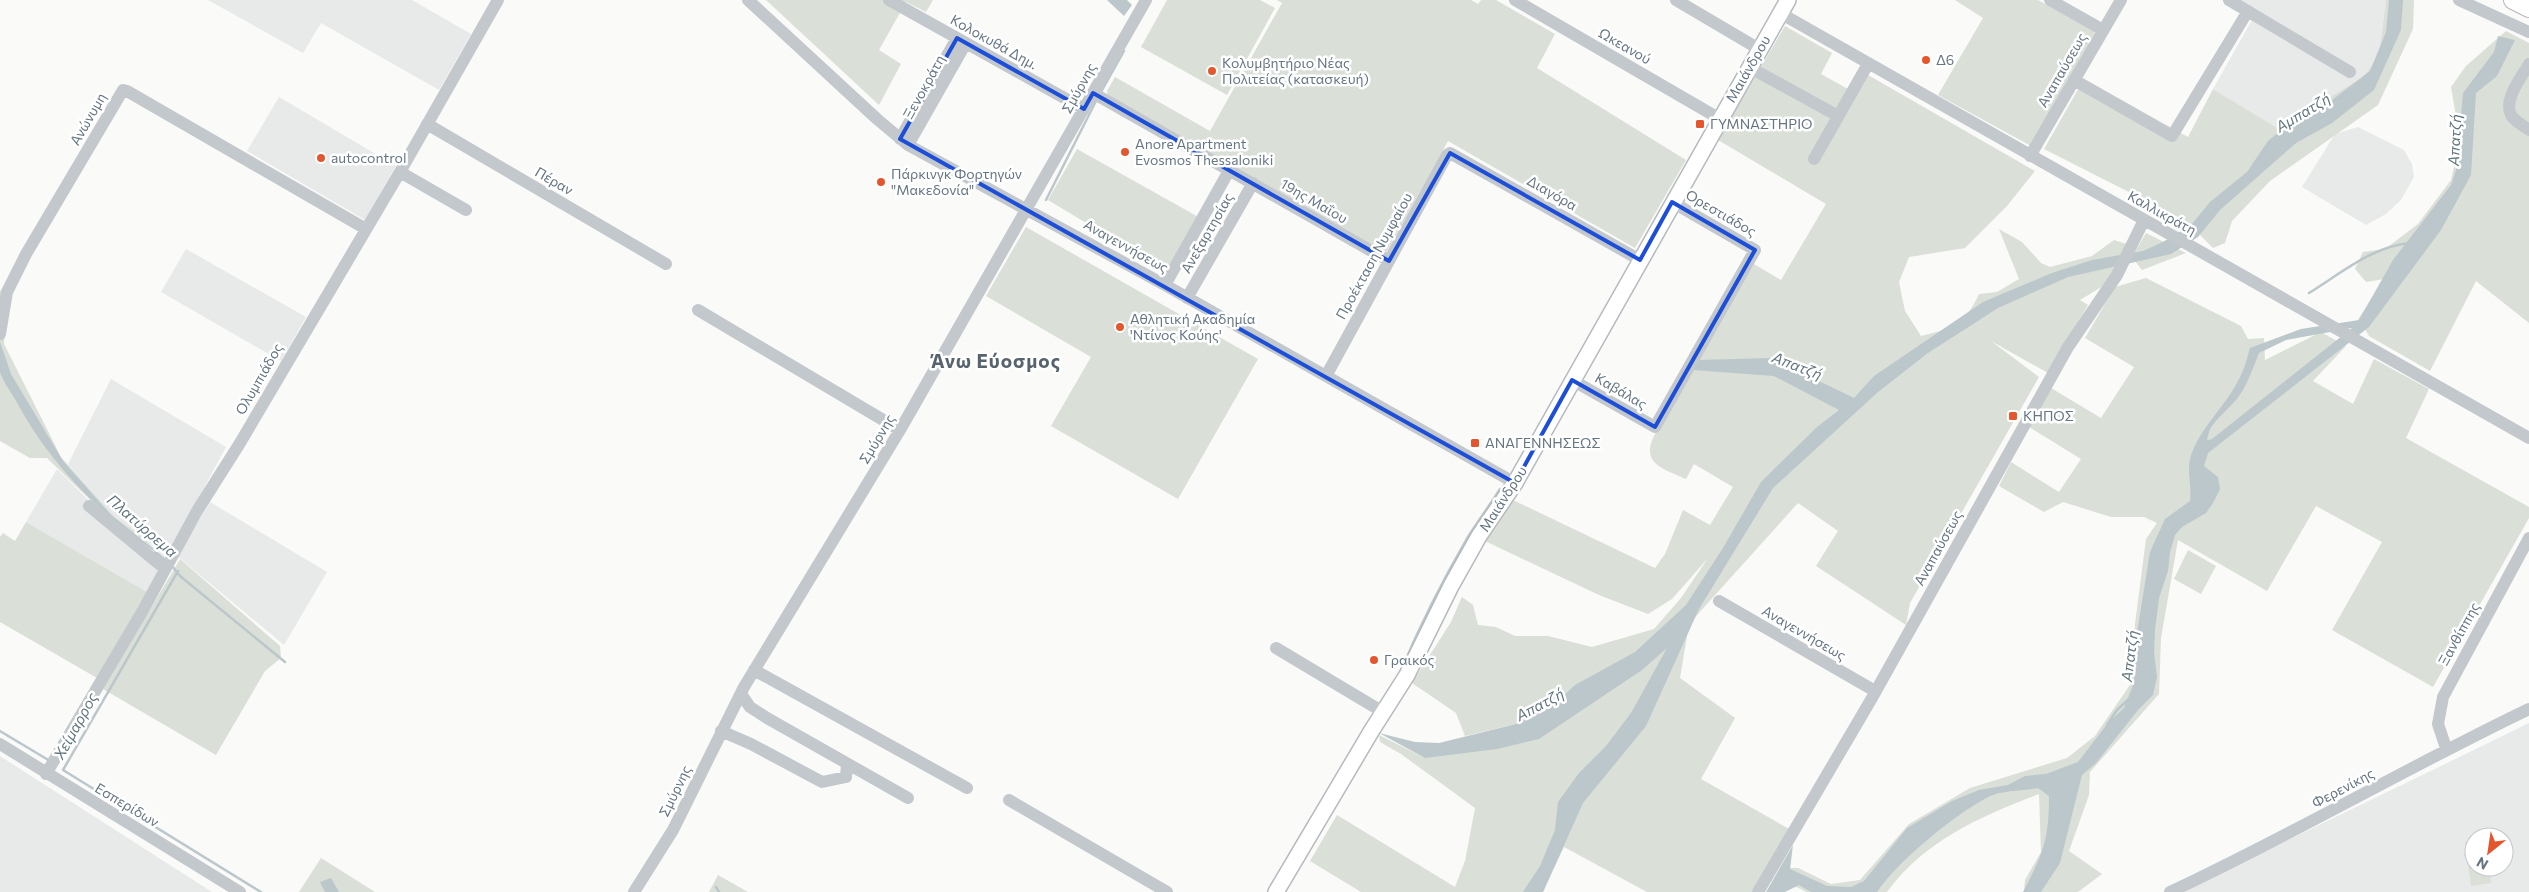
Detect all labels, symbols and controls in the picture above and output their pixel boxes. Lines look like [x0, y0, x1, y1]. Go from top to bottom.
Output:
street label: Κολοκυθά Δημ. [948, 11, 1041, 73]
street label: Ωκεανού [1596, 24, 1655, 67]
street label: Αναπαύσεως [2033, 29, 2090, 110]
street label: Μαιάνδρου [1722, 32, 1774, 105]
place label: Δ6 [1936, 51, 1954, 68]
street label: Ξενοκράτη [899, 52, 948, 122]
place label: Κολυμβητήριο Νέας Πολιτείας (κατασκευή) [1222, 54, 1369, 87]
marker: Δ6 [1920, 54, 1932, 66]
street label: Σμύρνης [1058, 60, 1099, 116]
marker: Κολυμβητήριο Νέας Πολιτείας (κατασκευή) [1206, 65, 1218, 77]
water label: Αμπατζή [2271, 89, 2333, 136]
street label: Ανώνυμη [66, 90, 109, 148]
water label: Απατζή [2444, 113, 2464, 167]
place label: ΓΥΜΝΑΣΤΗΡΙΟ [1710, 115, 1812, 132]
marker: ΓΥΜΝΑΣΤΗΡΙΟ [1694, 118, 1706, 130]
place label: Anore Apartment Evosmos Thessaloniki [1135, 135, 1273, 168]
marker: Anore Apartment Evosmos Thessaloniki [1119, 146, 1131, 158]
place label: autocontrol [331, 149, 406, 166]
marker: autocontrol [315, 152, 327, 164]
street label: Πέραν [532, 163, 576, 198]
place label: Πάρκινγκ Φορτηγών "Μακεδονία" [891, 165, 1022, 198]
street label: Διαγόρα [1524, 172, 1580, 214]
street label: 19ης Μαΐου [1278, 175, 1351, 227]
marker: Πάρκινγκ Φορτηγών "Μακεδονία" [875, 176, 887, 188]
street label: Ορεστιάδος [1683, 186, 1760, 240]
street label: Καλλικράτη [2125, 187, 2200, 238]
street label: Προέκταση Νυμφαίου [1332, 189, 1415, 322]
street label: Ανεξαρτησίας [1177, 190, 1236, 276]
street label: Αναγεννήσεως [1081, 215, 1172, 276]
place label: Αθλητική Ακαδημία 'Ντίνος Κούης' [1130, 310, 1255, 343]
marker: Αθλητική Ακαδημία 'Ντίνος Κούης' [1114, 321, 1126, 333]
street label: Ολυμπιάδος [231, 340, 286, 417]
water label: Απατζή [1769, 347, 1825, 383]
district label: Άνω Εύοσμος [930, 349, 1061, 372]
street label: Καβάλας [1592, 369, 1650, 412]
place label: ΚΗΠΟΣ [2023, 407, 2074, 424]
marker: ΚΗΠΟΣ [2007, 410, 2019, 422]
street label: Σμύρνης [855, 411, 898, 467]
place label: ΑΝΑΓΕΝΝΗΣΕΩΣ [1485, 434, 1600, 451]
marker: ΑΝΑΓΕΝΝΗΣΕΩΣ [1469, 437, 1481, 449]
street label: Μαιάνδρου [1475, 463, 1530, 535]
water label: Πλατύρρεμα [104, 490, 181, 560]
street label: Αναπαύσεως [1910, 507, 1965, 588]
street label: Ξανθίππης [2434, 599, 2483, 668]
street label: Αναγεννήσεως [1759, 602, 1849, 664]
water label: Απατζή [2117, 629, 2141, 684]
place label: Γραικός [1384, 651, 1435, 668]
marker: Γραικός [1368, 654, 1380, 666]
water label: Απατζή [1512, 684, 1567, 725]
water label: Χείμαρρος [49, 688, 101, 763]
street label: Σμύρνης [655, 762, 694, 819]
street label: Φερενίκης [2309, 764, 2377, 811]
street label: Εσπερίδων [92, 779, 162, 830]
north arrow [2464, 827, 2514, 877]
text: N [2473, 854, 2491, 874]

